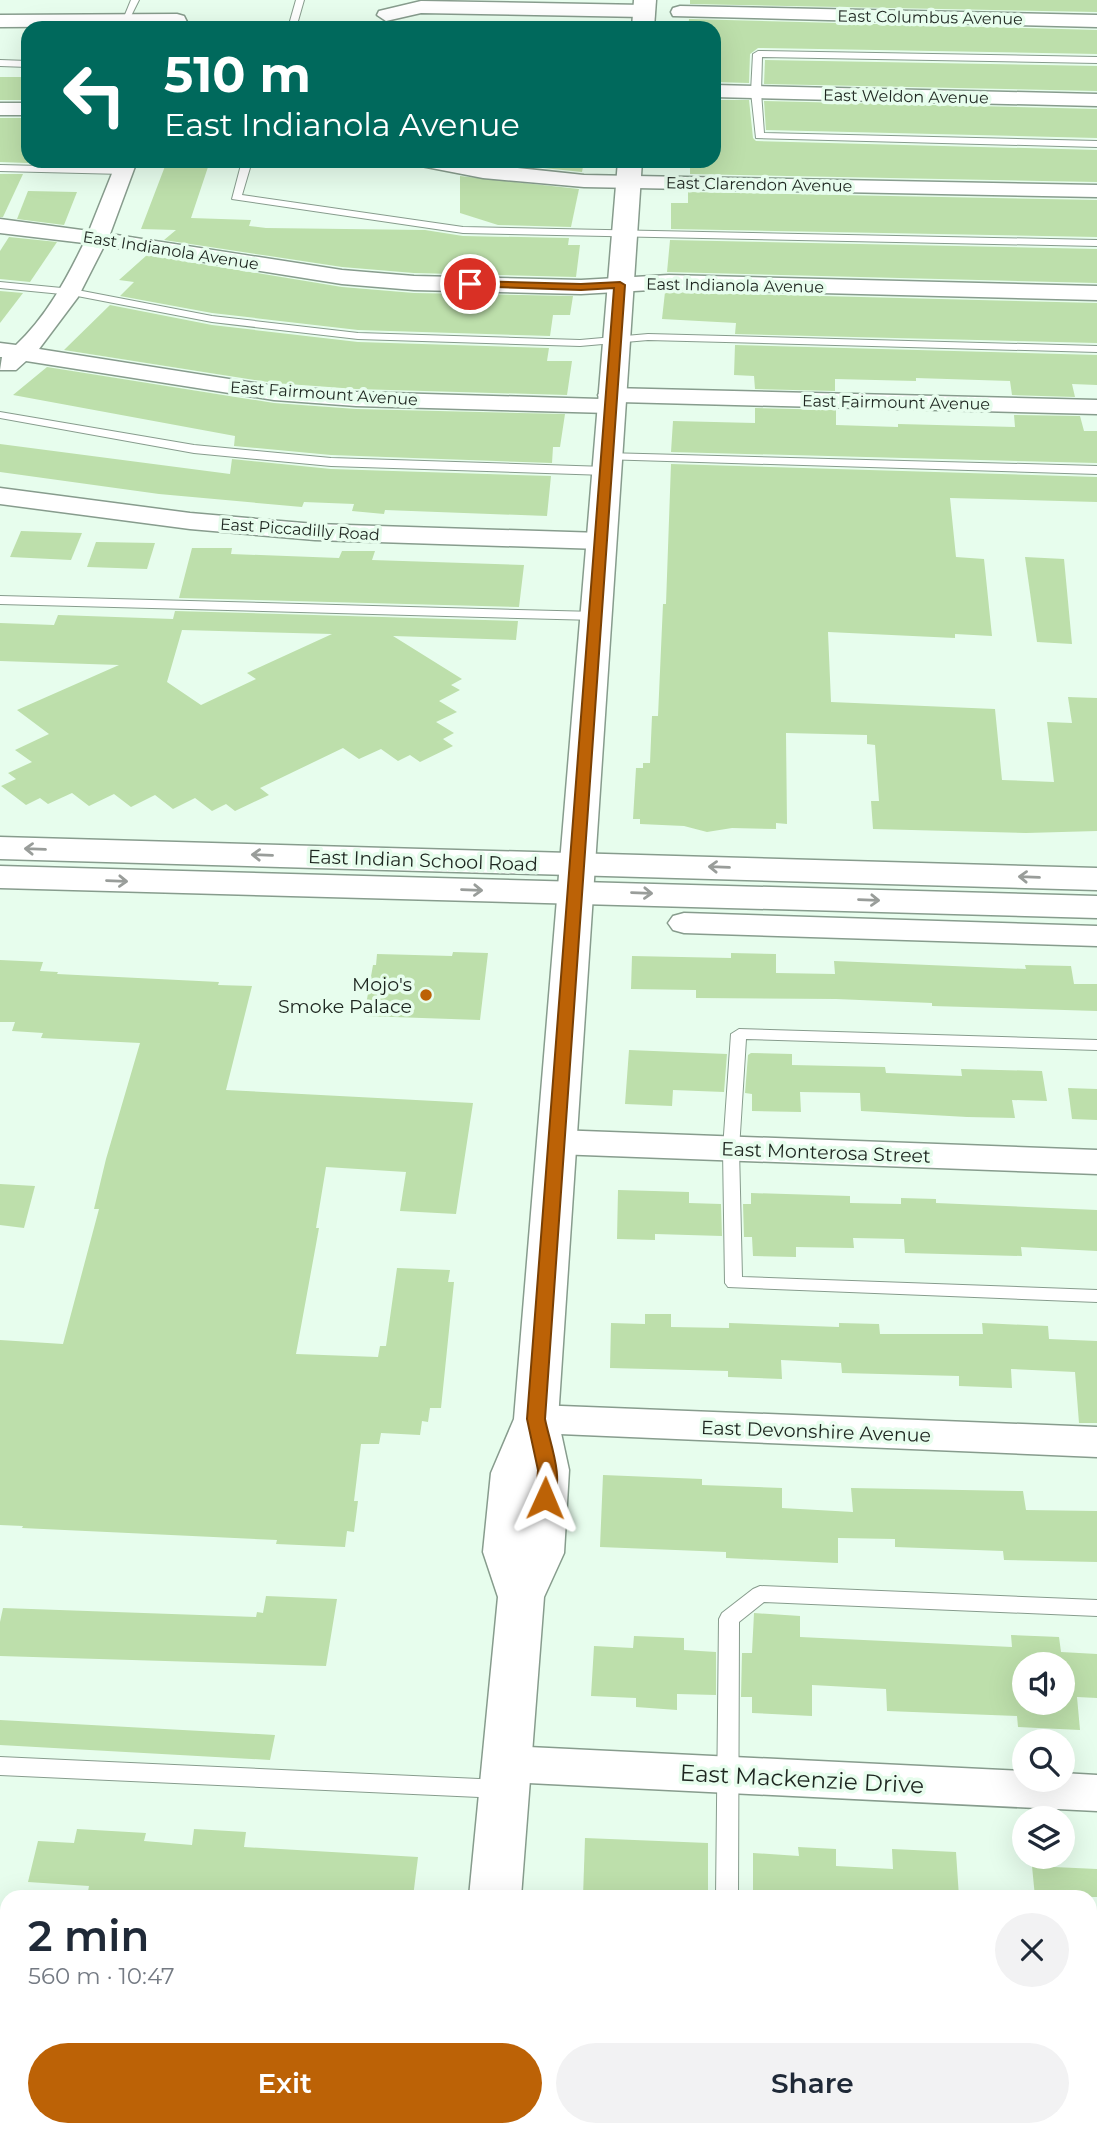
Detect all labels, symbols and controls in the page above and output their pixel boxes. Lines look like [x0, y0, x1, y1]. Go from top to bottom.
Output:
street label: East Columbus Avenue [837, 6, 1023, 29]
text: 510 m [164, 45, 311, 104]
icon: left [49, 49, 140, 140]
street label: East Weldon Avenue [823, 86, 989, 107]
text: East Indianola Avenue [164, 105, 520, 144]
street label: East Clarendon Avenue [666, 173, 852, 196]
street label: East Indianola Avenue [82, 227, 260, 274]
pin [440, 254, 500, 314]
icon: arrive [451, 265, 489, 303]
street label: East Indianola Avenue [646, 274, 824, 297]
street label: East Fairmount Avenue [230, 377, 418, 410]
street label: East Fairmount Avenue [802, 391, 990, 414]
street label: East Piccadilly Road [219, 514, 380, 545]
one-way arrow [24, 842, 47, 856]
street label: East Indian School Road [308, 845, 538, 876]
one-way arrow [251, 849, 274, 862]
one-way arrow [707, 861, 730, 874]
one-way arrow [1018, 870, 1041, 883]
one-way arrow [105, 874, 128, 887]
one-way arrow [460, 883, 483, 896]
one-way arrow [630, 887, 653, 900]
one-way arrow [857, 894, 880, 907]
place label: Mojo's Smoke Palace [278, 973, 412, 1018]
marker: Mojo's Smoke Palace [418, 987, 434, 1003]
street label: East Monterosa Street [721, 1137, 931, 1168]
street label: East Devonshire Avenue [701, 1416, 931, 1447]
position arrow [508, 1461, 582, 1535]
map controls [1012, 1652, 1075, 1869]
button: sound [1012, 1652, 1075, 1715]
button: search [1012, 1729, 1075, 1792]
street label: East Mackenzie Drive [679, 1759, 925, 1799]
button: layers [1012, 1806, 1075, 1869]
text: 2 min [28, 1910, 149, 1962]
button: close [995, 1913, 1069, 1987]
text: 560 m · 10:47 [28, 1962, 175, 1990]
button: Exit [28, 2043, 542, 2123]
button: Share [556, 2043, 1069, 2123]

